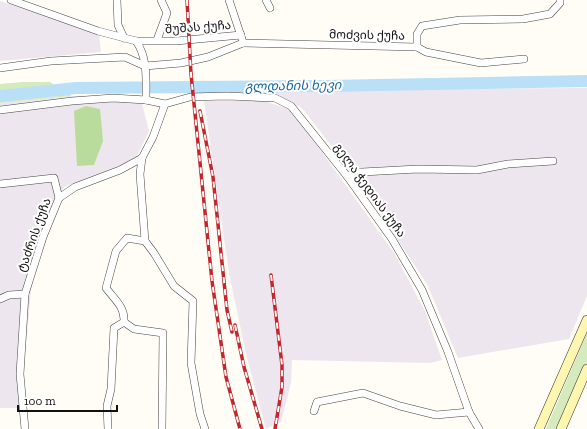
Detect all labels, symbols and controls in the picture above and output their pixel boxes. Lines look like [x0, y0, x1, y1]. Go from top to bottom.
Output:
street label: შუშას ქუჩა [164, 18, 232, 36]
street label: მოძვის ქუჩა [329, 27, 405, 43]
water label: გლდანის ხევი [245, 77, 342, 95]
street label: გელა ჭედიას ქუჩა [330, 140, 409, 240]
street label: ტაძრის ქუჩა [14, 196, 54, 274]
scale bar [18, 387, 117, 413]
text: 100 m [24, 394, 56, 408]

